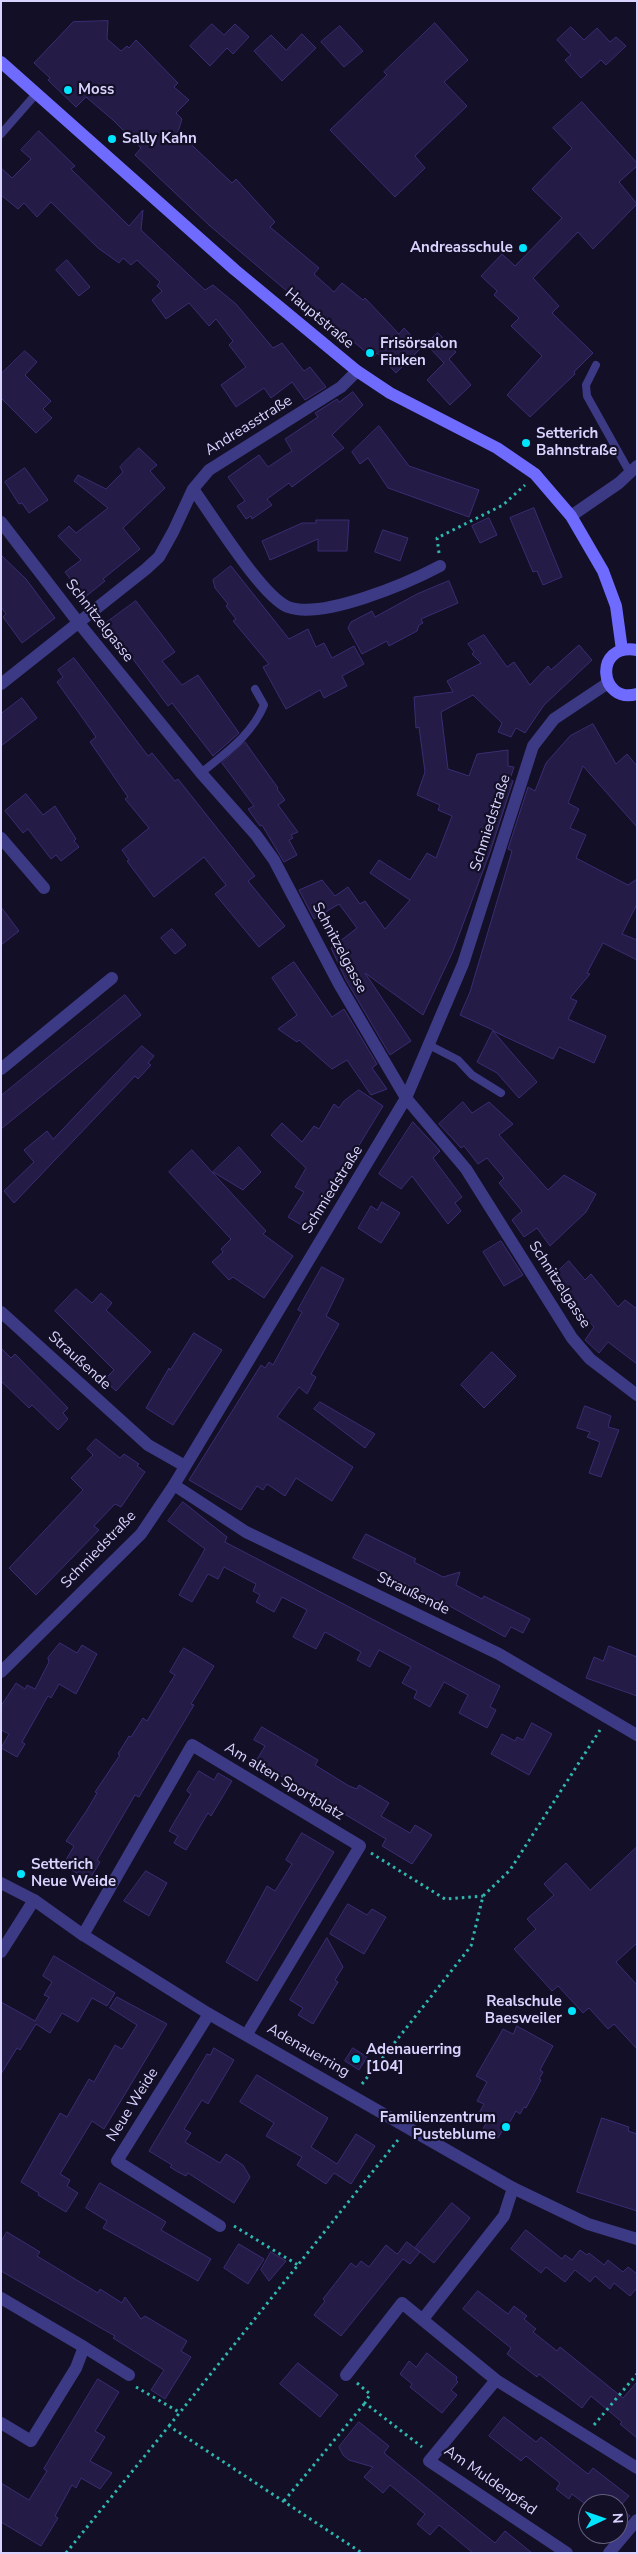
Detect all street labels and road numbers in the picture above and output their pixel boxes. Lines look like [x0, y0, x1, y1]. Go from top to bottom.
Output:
street label: Hauptstraße [281, 285, 357, 353]
street label: Andreasstraße [202, 392, 296, 460]
street label: Schnitzelgasse [61, 576, 137, 666]
street label: Schmiedstraße [467, 772, 515, 874]
street label: Schnitzelgasse [308, 900, 370, 996]
street label: Schmiedstraße [299, 1143, 367, 1237]
street label: Schnitzelgasse [524, 1238, 594, 1332]
street label: Straußende [44, 1328, 114, 1394]
street label: Schmiedstraße [58, 1508, 140, 1592]
street label: Straußende [374, 1569, 452, 1619]
street label: Am alten Sportplatz [221, 1739, 347, 1825]
street label: Adenauerring [264, 2020, 352, 2082]
street label: Neue Weide [103, 2065, 163, 2145]
street label: Am Muldenpfad [440, 2442, 540, 2520]

